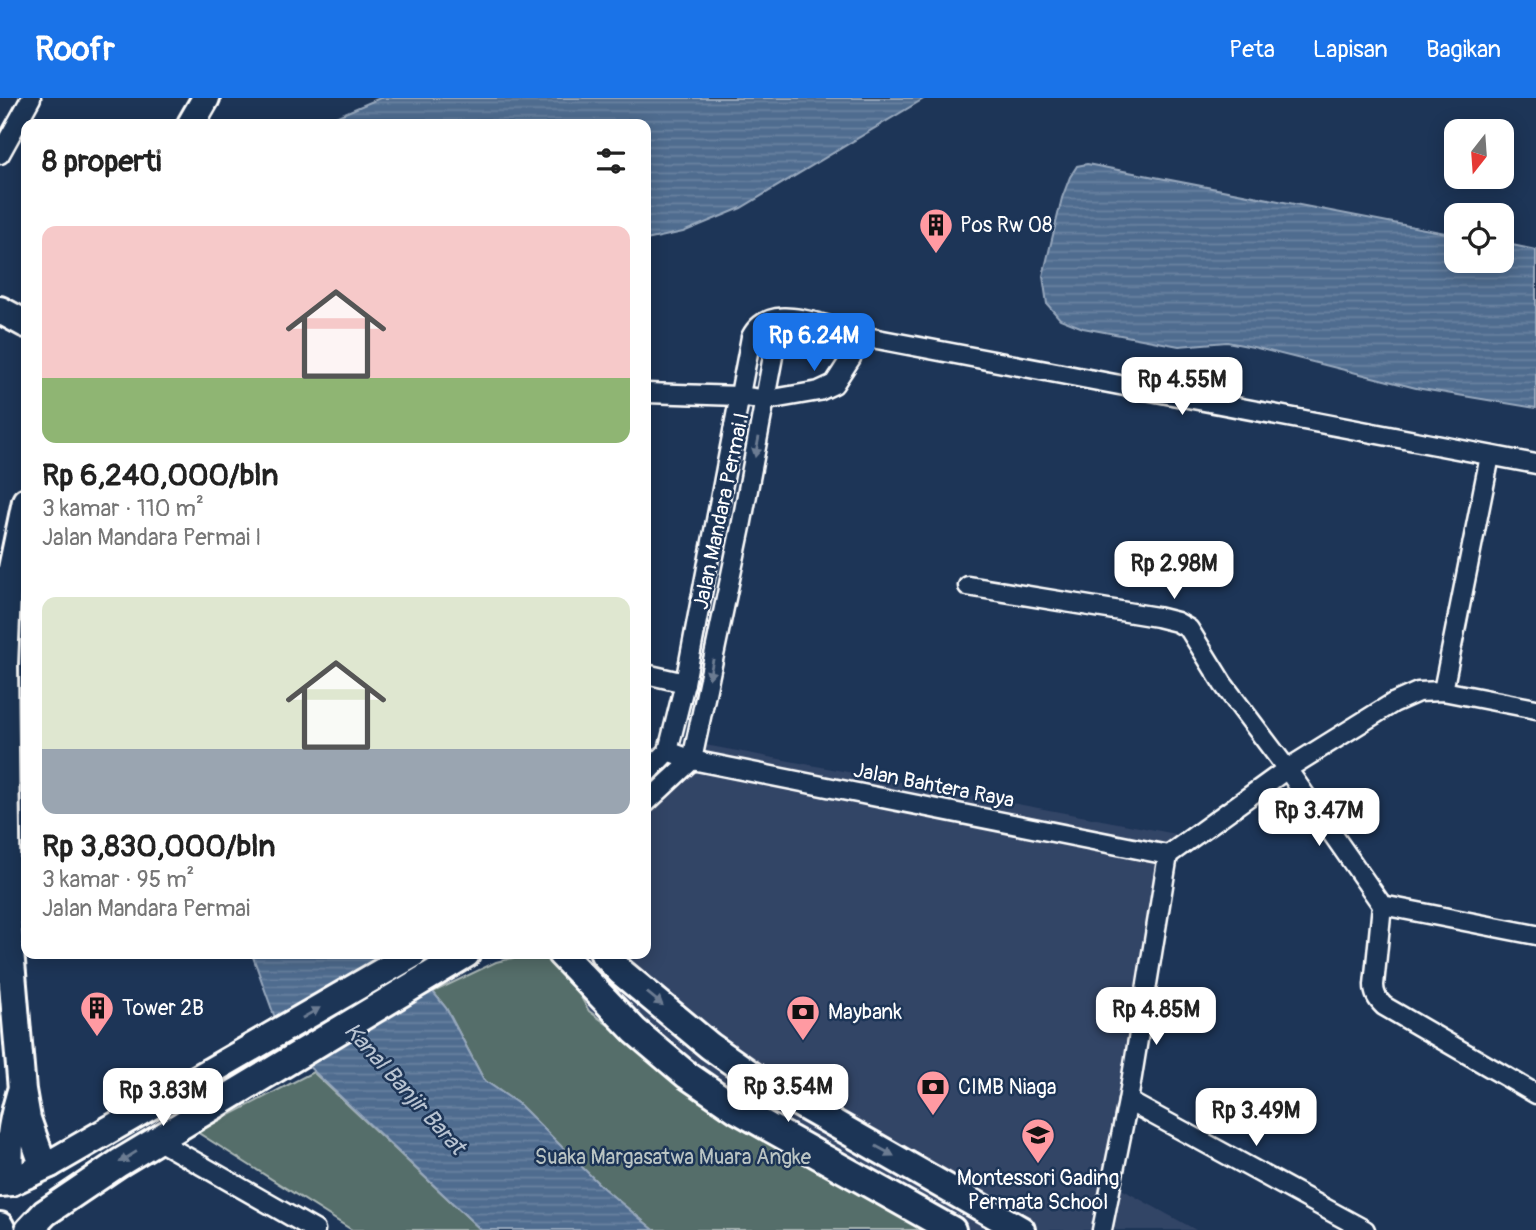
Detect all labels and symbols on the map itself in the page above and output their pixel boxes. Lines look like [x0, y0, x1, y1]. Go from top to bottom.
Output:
north arrow [1444, 119, 1514, 189]
building icon: Pos Rw 08 [917, 206, 955, 255]
place label: Pos Rw 08 [960, 212, 1053, 239]
pin: Rp 6.24M [742, 314, 886, 373]
pin: Rp 4.55M [1110, 358, 1254, 417]
street label: Jalan Mandara Permai I [687, 410, 756, 612]
one-way arrow [752, 436, 763, 458]
pin: Rp 2.98M [1102, 542, 1246, 601]
one-way arrow [705, 658, 716, 680]
street label: Jalan Bahtera Raya [851, 757, 1017, 814]
pin: Rp 3.47M [1247, 788, 1391, 848]
pin: Rp 4.85M [1084, 988, 1228, 1047]
building icon: Tower 2B [78, 989, 116, 1038]
one-way arrow [646, 991, 663, 1006]
bank icon: Maybank [784, 993, 822, 1042]
place label: Tower 2B [122, 995, 204, 1022]
place label: Maybank [828, 999, 902, 1026]
one-way arrow [301, 1007, 320, 1019]
water label: Kanal Banjir Barat [338, 1016, 473, 1162]
pin: Rp 3.54M [716, 1065, 860, 1124]
pin: Rp 3.83M [91, 1068, 235, 1128]
bank icon: CIMB Niaga [914, 1068, 952, 1117]
place label: CIMB Niaga [958, 1074, 1056, 1101]
pin: Rp 3.49M [1184, 1088, 1328, 1148]
school or university icon: Montessori Gading Permata School [1019, 1116, 1057, 1165]
park label: Suaka Margasatwa Muara Angke [535, 1144, 812, 1171]
one-way arrow [875, 1145, 894, 1157]
one-way arrow [118, 1151, 138, 1164]
place label: Montessori Gading Permata School [957, 1165, 1119, 1216]

